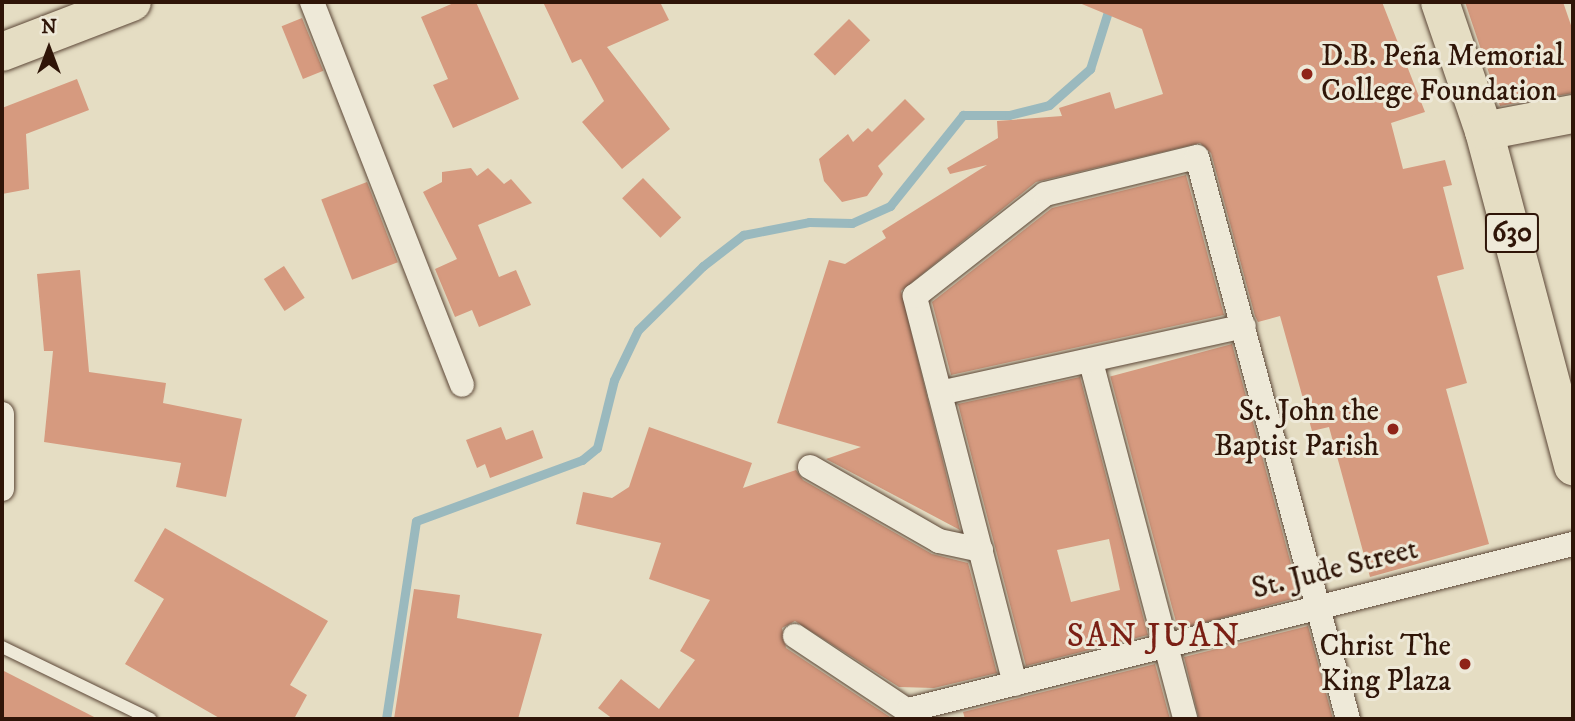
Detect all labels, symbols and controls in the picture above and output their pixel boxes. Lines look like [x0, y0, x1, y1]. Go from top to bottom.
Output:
north arrow [14, 14, 84, 84]
text: N [41, 16, 57, 39]
place label: D.B. Peña Memorial College Foundation [1321, 39, 1564, 110]
marker: D.B. Peña Memorial College Foundation [1299, 66, 1315, 82]
road number: 630 [1484, 208, 1540, 258]
place label: St. John the Baptist Parish [1214, 394, 1379, 464]
marker: St. John the Baptist Parish [1385, 421, 1401, 437]
street label: St. Jude Street [1248, 532, 1422, 608]
district label: SAN JUAN [1068, 617, 1240, 657]
place label: Christ The King Plaza [1320, 629, 1451, 700]
marker: Christ The King Plaza [1457, 656, 1473, 672]

